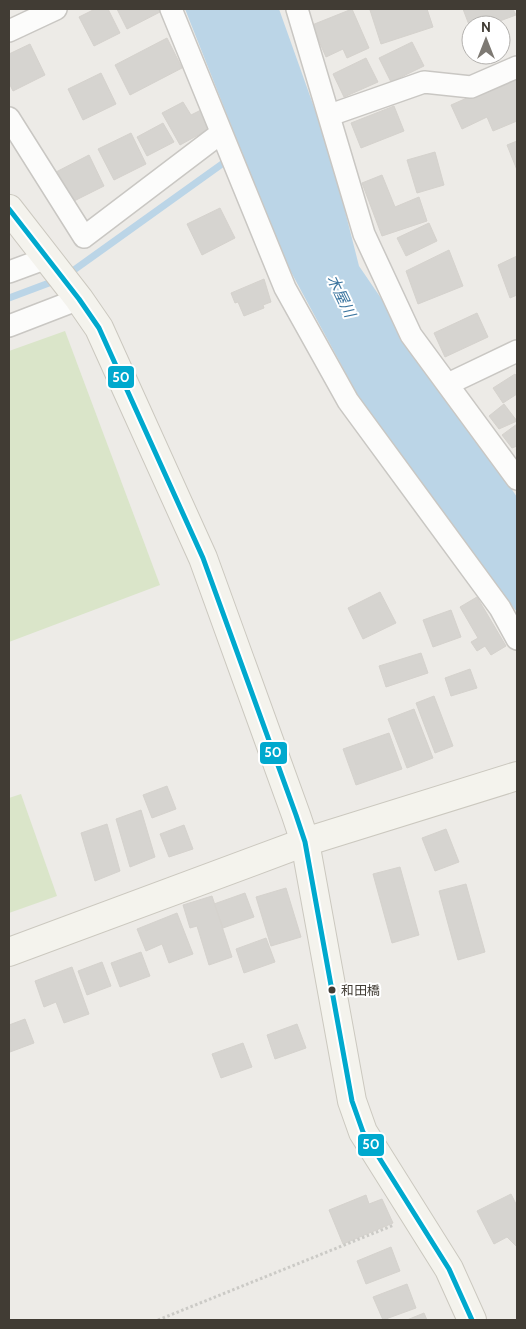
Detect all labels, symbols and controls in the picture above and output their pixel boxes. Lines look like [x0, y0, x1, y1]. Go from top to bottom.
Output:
north arrow [461, 15, 511, 65]
text: N [481, 18, 491, 36]
water label: 木屋川 [323, 272, 360, 322]
line badge: 50 [107, 365, 135, 389]
text: 50 [112, 368, 130, 386]
line badge: 50 [259, 741, 288, 765]
text: 50 [264, 743, 282, 761]
place label: 和田橋 [341, 982, 380, 998]
marker: 和田橋 [327, 985, 337, 995]
line badge: 50 [357, 1133, 385, 1157]
text: 50 [362, 1135, 380, 1153]

